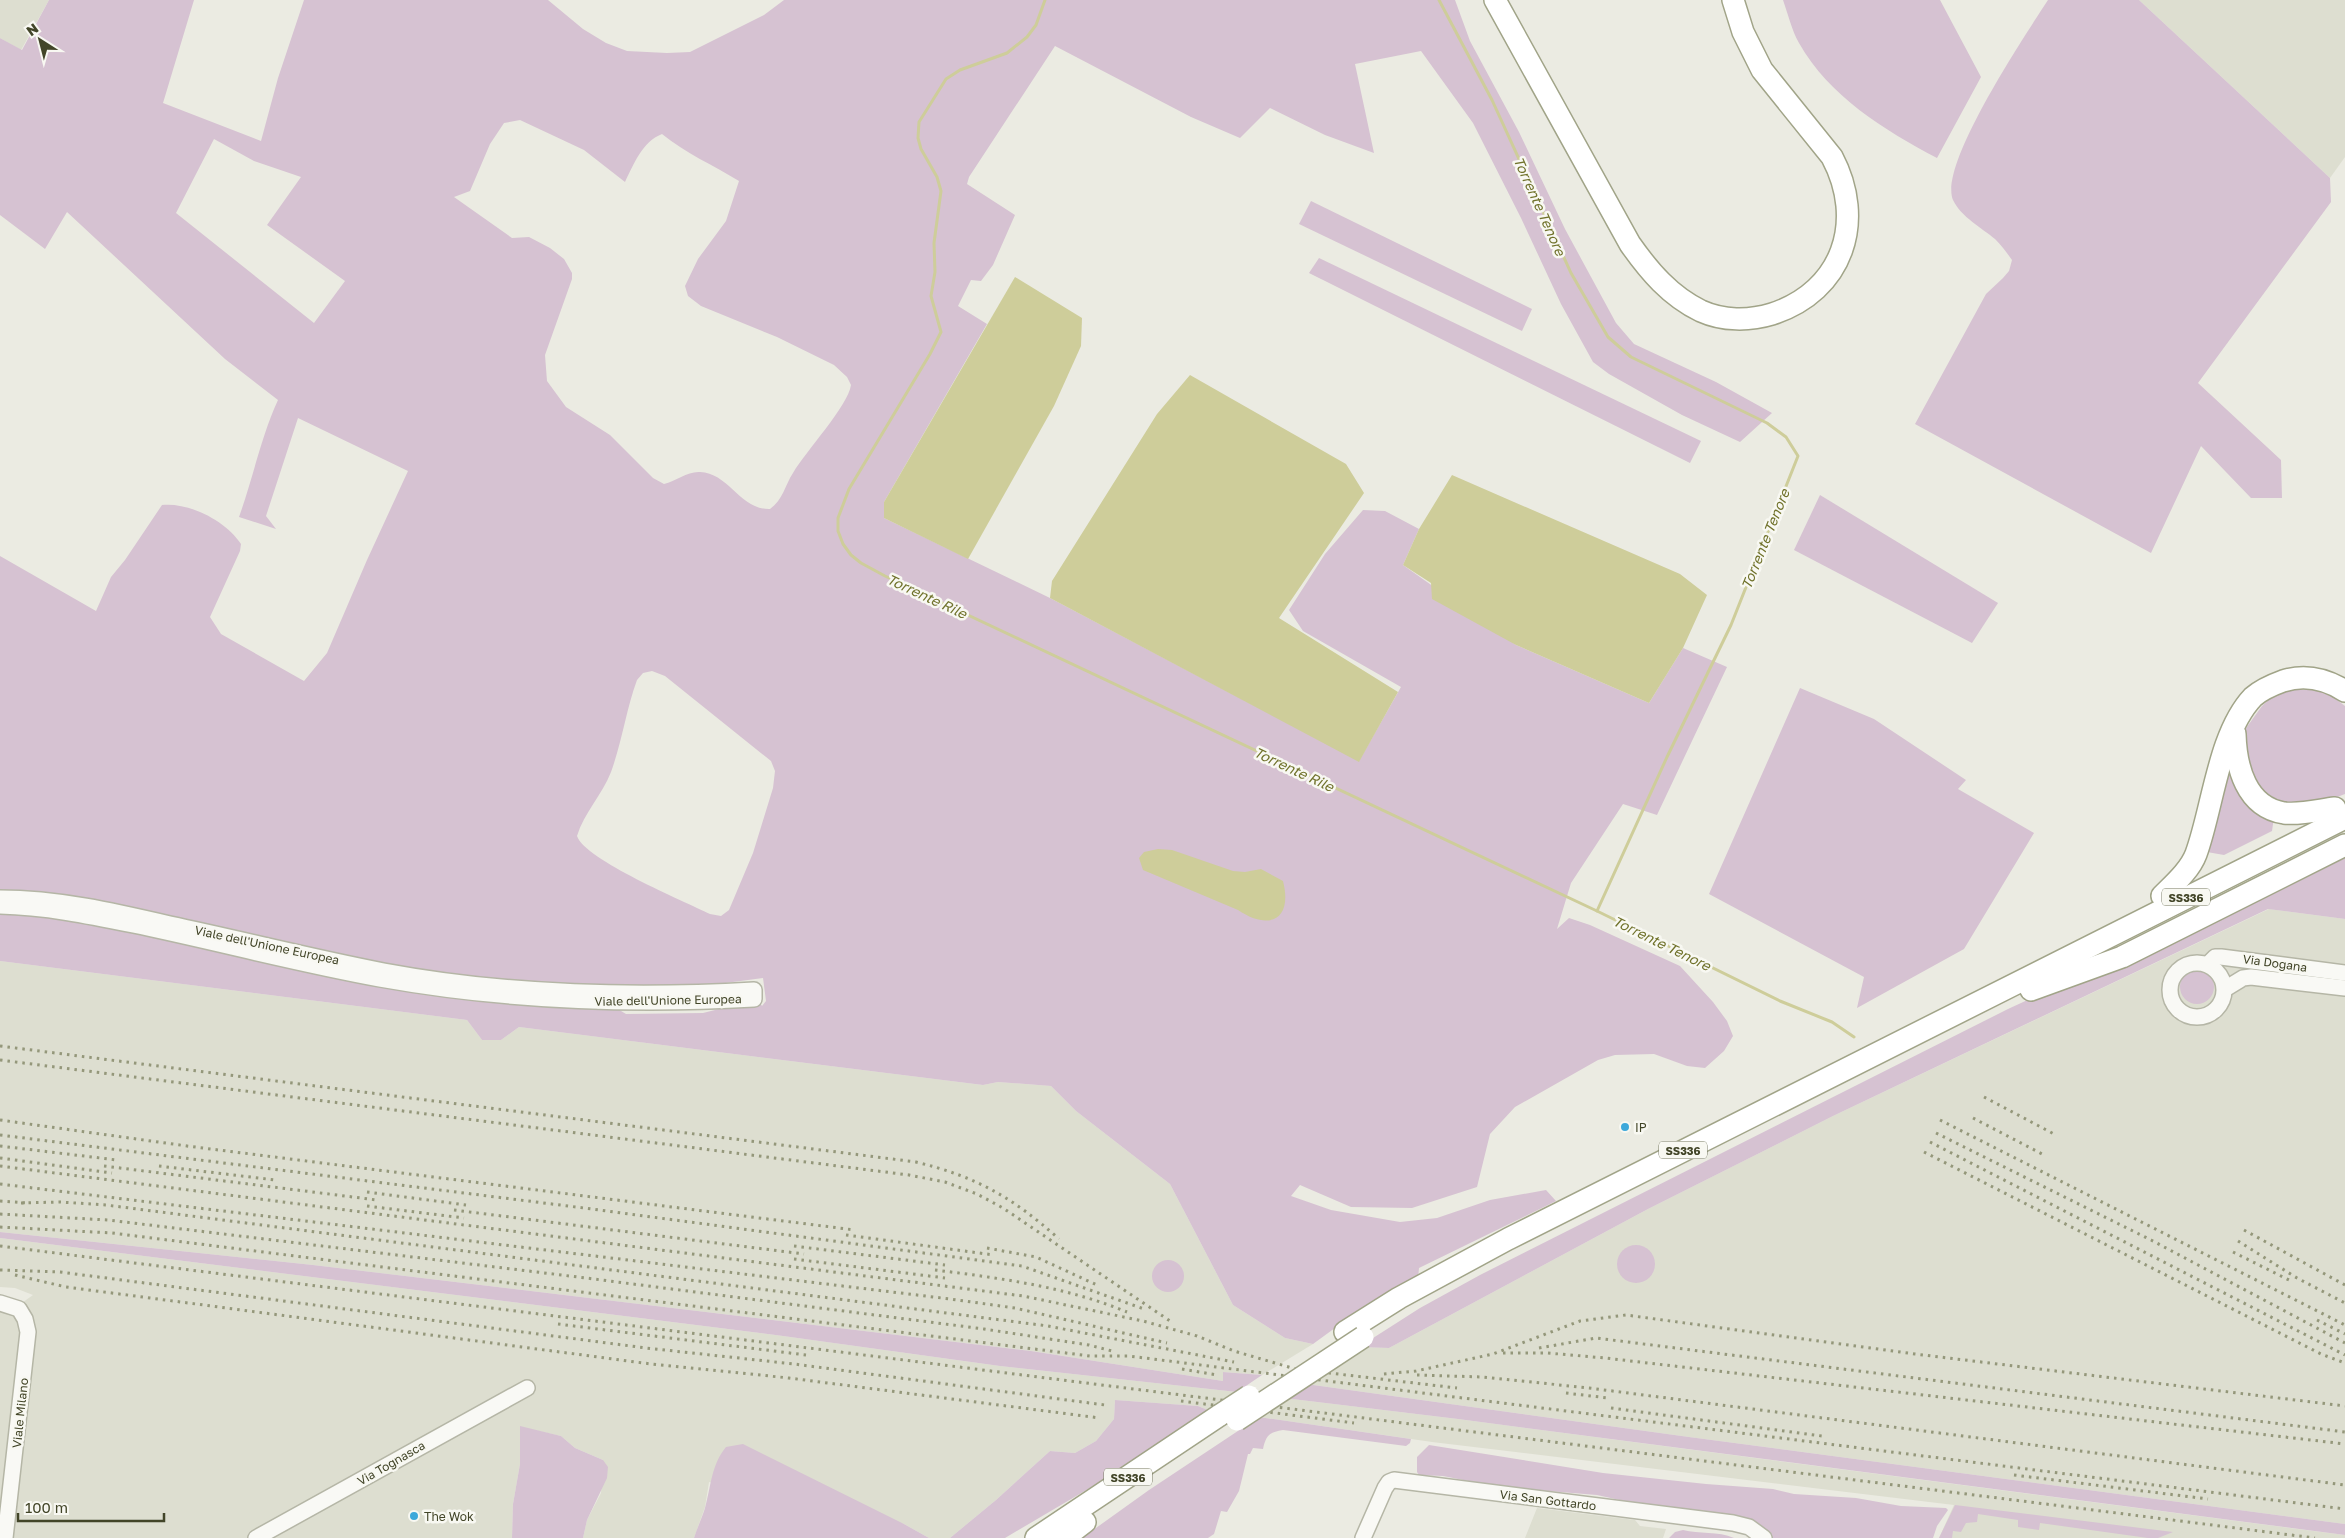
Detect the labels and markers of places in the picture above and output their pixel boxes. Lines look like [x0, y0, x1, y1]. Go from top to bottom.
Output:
place label: IP [1635, 1120, 1647, 1135]
marker: IP [1619, 1121, 1631, 1133]
place label: The Wok [424, 1509, 474, 1524]
marker: The Wok [408, 1510, 420, 1522]

